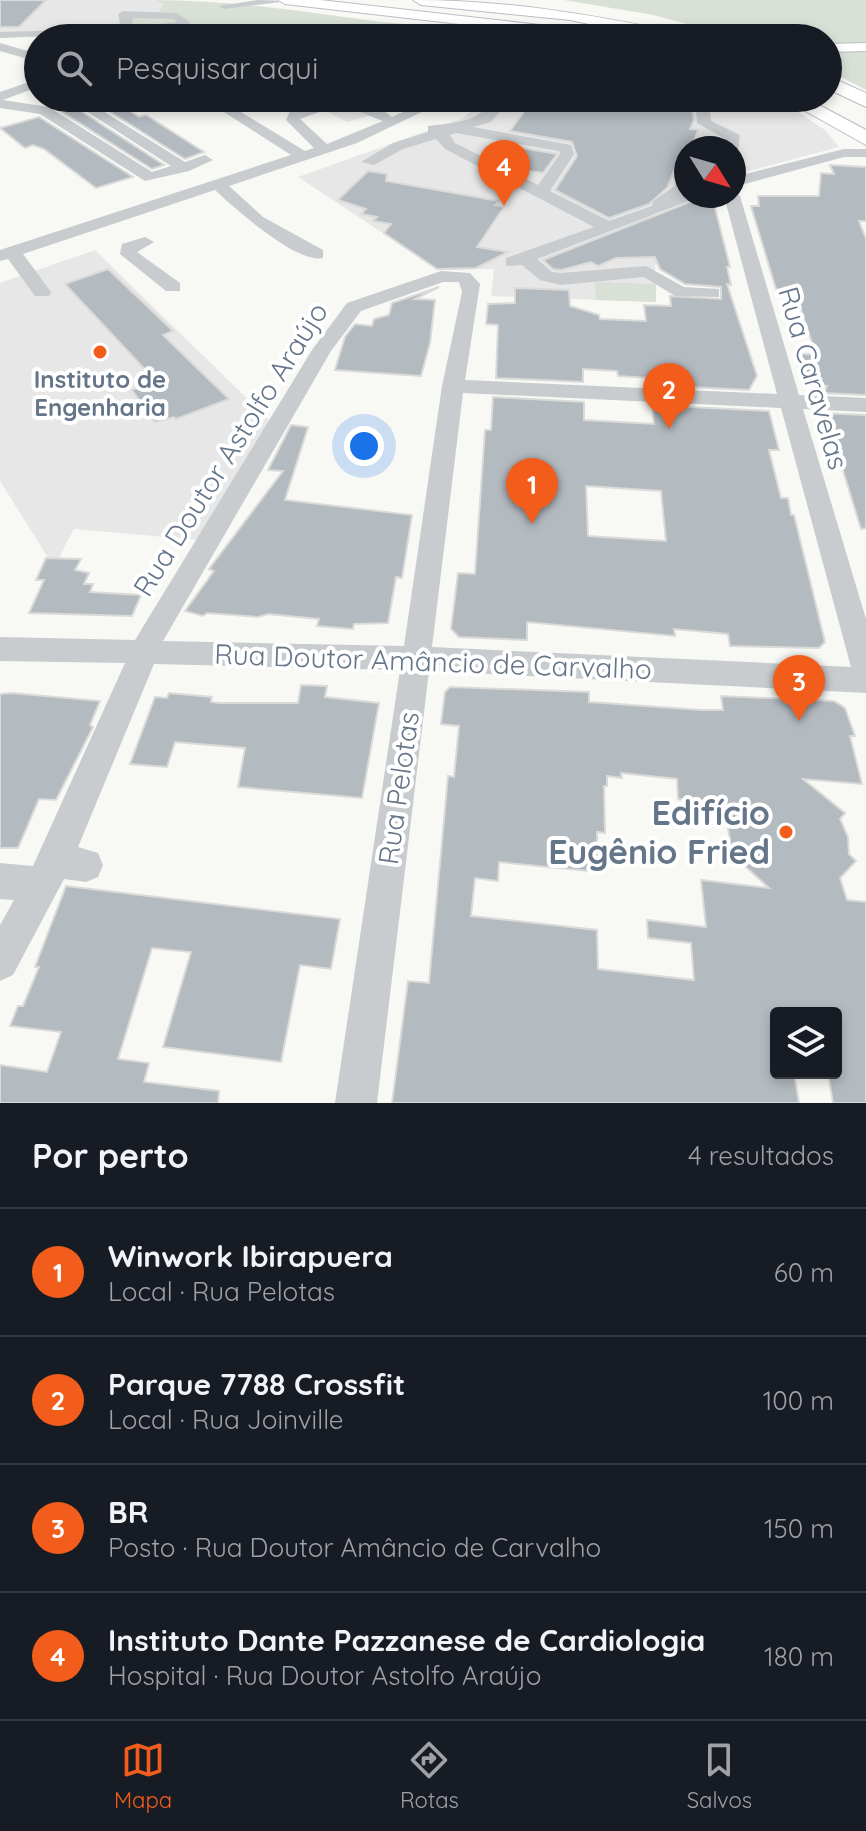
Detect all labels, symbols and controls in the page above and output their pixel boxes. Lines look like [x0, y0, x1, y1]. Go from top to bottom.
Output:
search box [24, 24, 842, 112]
icon: search [52, 46, 96, 90]
text: Pesquisar aqui [116, 49, 318, 87]
north arrow [674, 136, 746, 208]
pin: 4 [478, 140, 530, 206]
street label: Rua Caravelas [771, 283, 857, 473]
street label: Rua Doutor Astolfo Araújo [125, 296, 335, 602]
marker: Instituto de Engenharia [91, 343, 109, 361]
pin: 2 [643, 363, 695, 429]
place label: Instituto de Engenharia [34, 364, 166, 422]
your location [344, 426, 384, 466]
pin: 1 [506, 458, 558, 524]
street label: Rua Doutor Amâncio de Carvalho [214, 636, 652, 686]
pin: 3 [773, 655, 825, 721]
street label: Rua Pelotas [370, 709, 426, 867]
place label: Edifício Eugênio Fried [548, 791, 770, 873]
marker: Edifício Eugênio Fried [777, 823, 795, 841]
map controls [770, 1007, 842, 1079]
button: layers [770, 1007, 842, 1079]
text: Por perto [32, 1134, 189, 1177]
text: 4 resultados [688, 1139, 834, 1172]
text: Winwork Ibirapuera [108, 1237, 393, 1275]
text: 1 [53, 1256, 63, 1289]
text: 60 m [774, 1256, 834, 1289]
text: Local · Rua Pelotas [108, 1275, 335, 1308]
text: Parque 7788 Crossfit [108, 1365, 405, 1403]
text: 2 [51, 1384, 65, 1417]
text: 100 m [763, 1384, 834, 1417]
text: Local · Rua Joinville [108, 1403, 344, 1436]
text: BR [108, 1493, 148, 1531]
text: 3 [51, 1512, 65, 1545]
text: 150 m [764, 1512, 834, 1545]
text: Posto · Rua Doutor Amâncio de Carvalho [108, 1531, 601, 1564]
text: Instituto Dante Pazzanese de Cardiologia [108, 1621, 705, 1659]
text: 4 [50, 1640, 66, 1673]
text: 180 m [764, 1640, 834, 1673]
text: Hospital · Rua Doutor Astolfo Araújo [108, 1659, 542, 1692]
tab: Mapa [114, 1738, 172, 1814]
tab: Rotas [400, 1738, 459, 1814]
tab: Salvos [687, 1738, 752, 1814]

